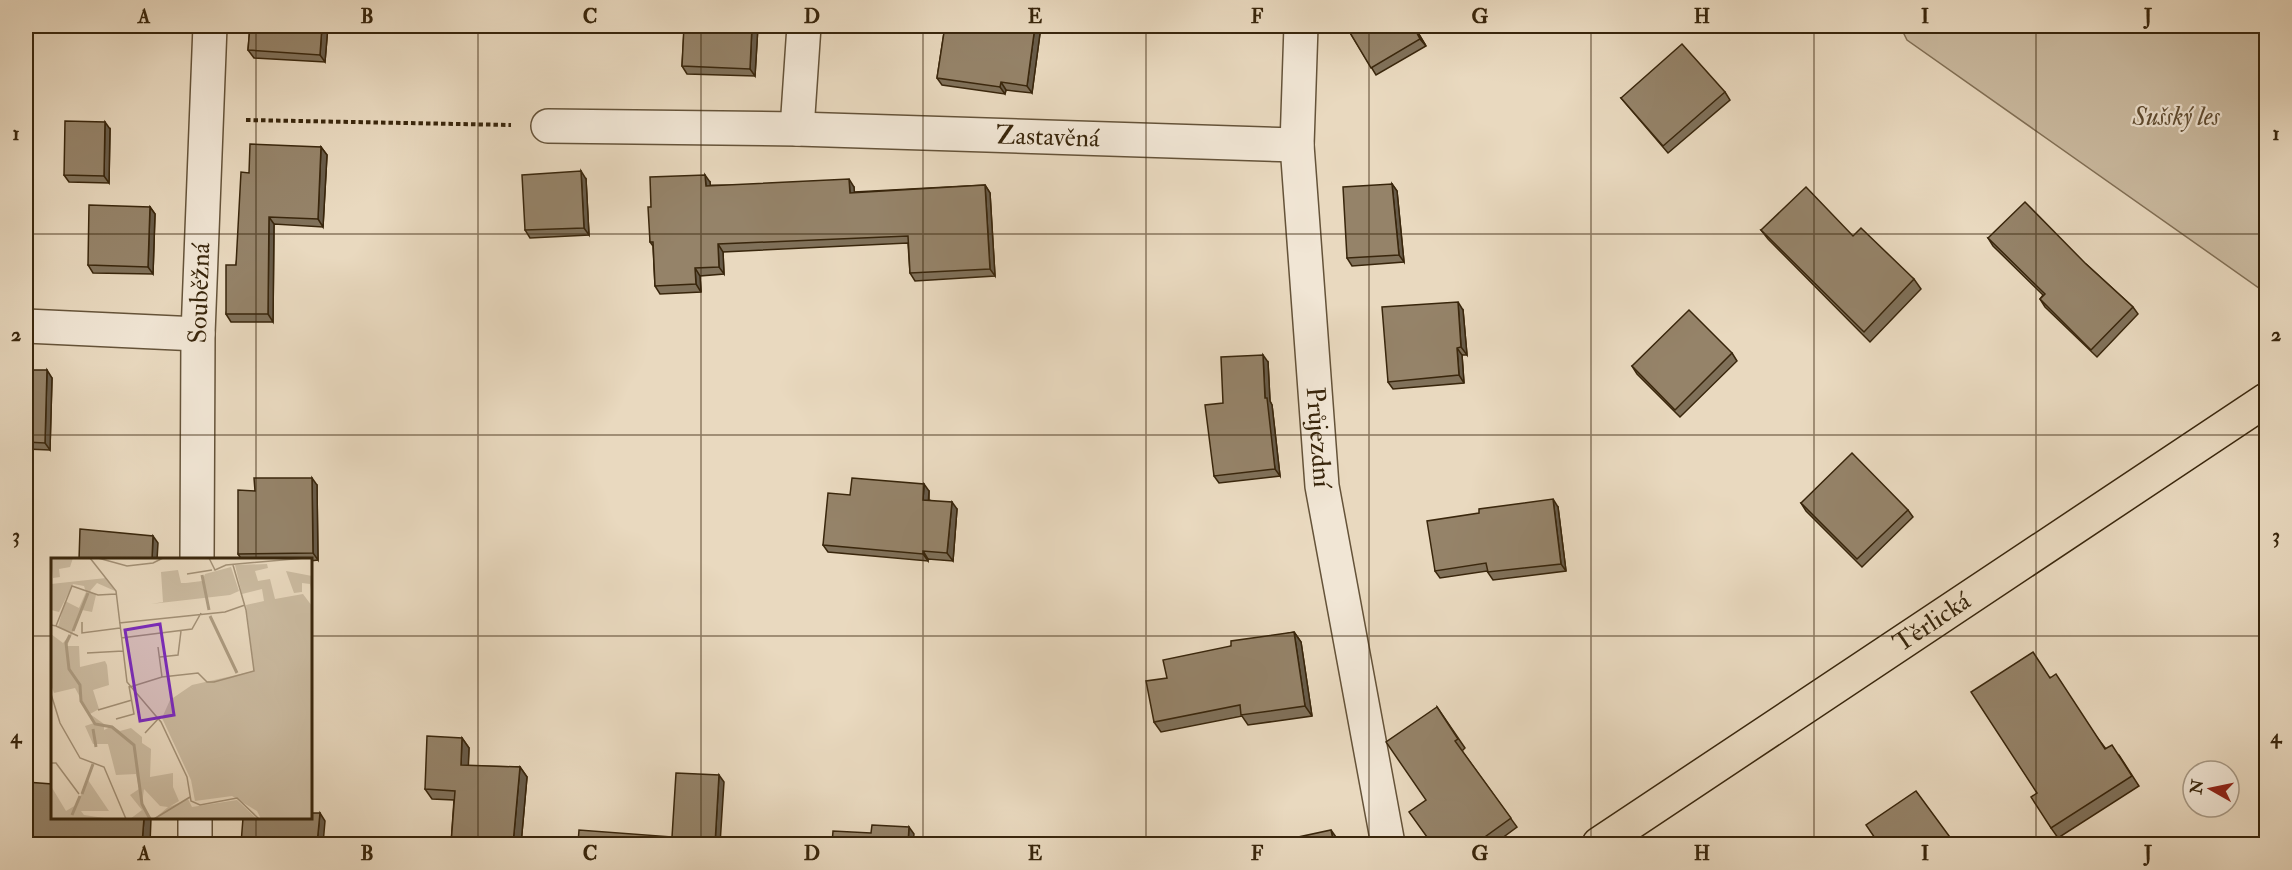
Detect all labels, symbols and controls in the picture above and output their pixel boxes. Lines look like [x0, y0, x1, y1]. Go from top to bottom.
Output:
text: A [137, 4, 151, 29]
text: B [360, 4, 374, 29]
text: C [583, 4, 597, 29]
text: D [804, 4, 820, 29]
text: E [1028, 4, 1043, 29]
text: F [1251, 4, 1264, 29]
text: G [1472, 4, 1489, 29]
text: H [1694, 4, 1710, 29]
text: I [1921, 4, 1929, 29]
text: J [2143, 4, 2152, 29]
park label: Sušský les [2131, 101, 2220, 133]
street label: Zastavěná [995, 119, 1101, 155]
text: 1 [12, 121, 20, 146]
text: 1 [2272, 121, 2280, 146]
street label: Souběžná [182, 242, 218, 343]
text: 2 [11, 322, 21, 347]
text: 2 [2271, 322, 2281, 347]
street label: Průjezdní [1299, 386, 1338, 491]
text: 3 [12, 523, 20, 548]
text: 3 [2272, 523, 2280, 548]
inset map [51, 558, 312, 819]
street label: Těrlická [1887, 585, 1977, 660]
text: 4 [10, 724, 23, 749]
text: 4 [2270, 724, 2283, 749]
north arrow [2181, 759, 2241, 819]
text: N [2186, 778, 2208, 796]
text: A [137, 841, 151, 866]
text: B [360, 841, 374, 866]
text: C [583, 841, 597, 866]
text: D [804, 841, 820, 866]
text: E [1028, 841, 1043, 866]
text: F [1251, 841, 1264, 866]
text: G [1472, 841, 1489, 866]
text: H [1694, 841, 1710, 866]
text: I [1921, 841, 1929, 866]
text: J [2143, 841, 2152, 866]

